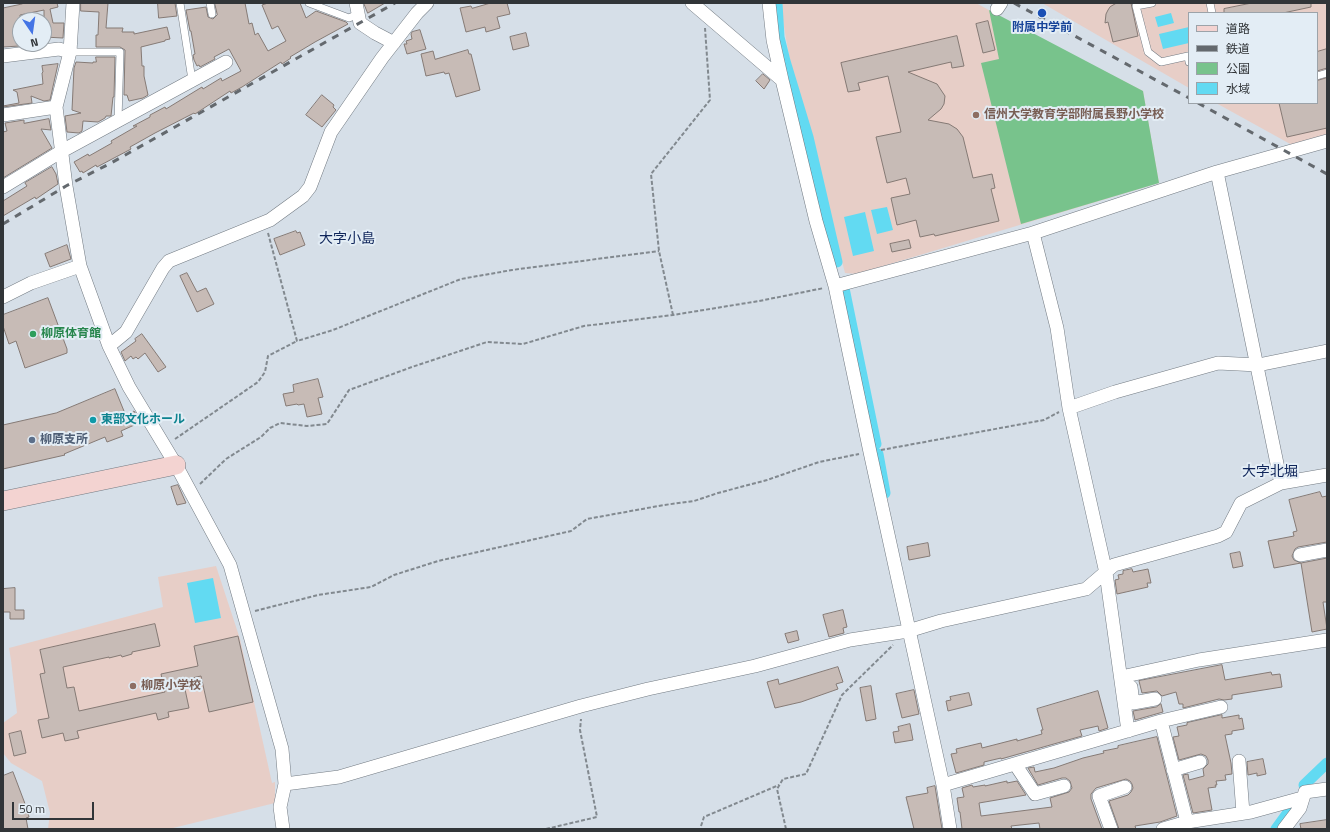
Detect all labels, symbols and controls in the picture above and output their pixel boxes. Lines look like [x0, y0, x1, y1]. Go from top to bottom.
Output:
marker: 附属中学前 [1036, 7, 1048, 19]
north arrow [12, 12, 52, 52]
legend [1188, 12, 1318, 104]
text: 道路 [1226, 19, 1250, 38]
place label: 附属中学前 [1012, 21, 1072, 35]
text: N [29, 34, 40, 51]
text: 鉄道 [1226, 39, 1250, 58]
text: 公園 [1226, 59, 1250, 78]
text: 水域 [1226, 79, 1250, 98]
place label: 信州大学教育学部附属長野小学校 [984, 108, 1164, 122]
marker: 信州大学教育学部附属長野小学校 [971, 110, 981, 120]
district label: 大字小島 [319, 232, 375, 248]
place label: 柳原体育館 [41, 327, 101, 341]
marker: 柳原体育館 [28, 329, 38, 339]
place label: 東部文化ホール [101, 413, 185, 427]
marker: 東部文化ホール [88, 415, 98, 425]
place label: 柳原支所 [40, 433, 88, 447]
marker: 柳原支所 [27, 435, 37, 445]
district label: 大字北堀 [1242, 465, 1298, 481]
place label: 柳原小学校 [141, 679, 201, 693]
marker: 柳原小学校 [128, 681, 138, 691]
scale bar [14, 794, 96, 820]
text: 50 m [19, 799, 45, 818]

